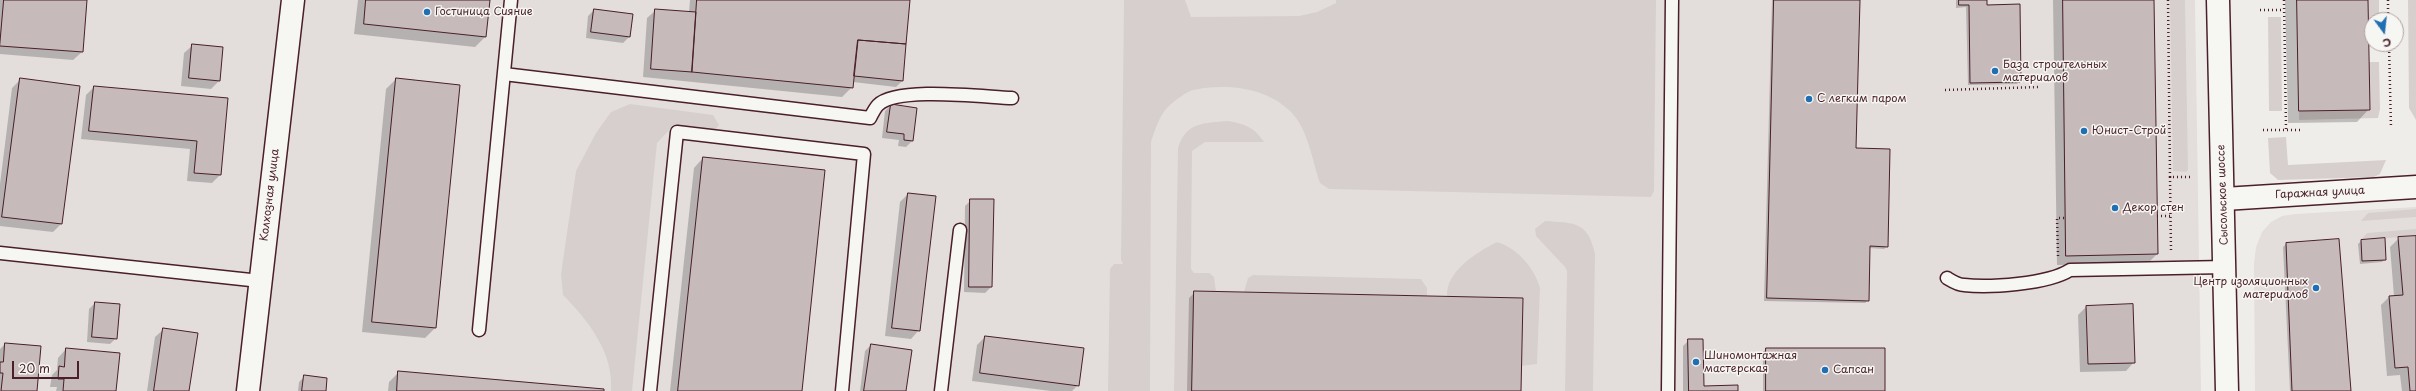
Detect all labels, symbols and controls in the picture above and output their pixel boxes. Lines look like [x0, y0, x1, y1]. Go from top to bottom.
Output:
place label: Гостиница Сияние [435, 5, 533, 19]
marker: Гостиница Сияние [422, 7, 432, 17]
north arrow [2364, 12, 2404, 52]
text: С [2381, 34, 2393, 52]
place label: База строительных материалов [2003, 58, 2107, 84]
marker: База строительных материалов [1990, 66, 2000, 76]
place label: С легким паром [1817, 92, 1907, 106]
marker: С легким паром [1804, 94, 1814, 104]
place label: Юнист-Строй [2092, 124, 2166, 138]
marker: Юнист-Строй [2079, 126, 2089, 136]
street label: Сысольское шоссе [2215, 144, 2231, 246]
street label: Колхозная улица [258, 148, 282, 242]
street label: Гаражная улица [2275, 184, 2365, 202]
place label: Декор стен [2123, 201, 2184, 215]
marker: Декор стен [2110, 203, 2120, 213]
place label: Центр изоляционных материалов [2194, 275, 2308, 301]
marker: Центр изоляционных материалов [2311, 283, 2321, 293]
place label: Шиномонтажная мастерская [1704, 349, 1797, 375]
scale bar [14, 353, 81, 379]
marker: Шиномонтажная мастерская [1691, 357, 1701, 367]
text: 20 m [19, 359, 50, 377]
place label: Сапсан [1833, 363, 1874, 377]
marker: Сапсан [1820, 365, 1830, 375]

